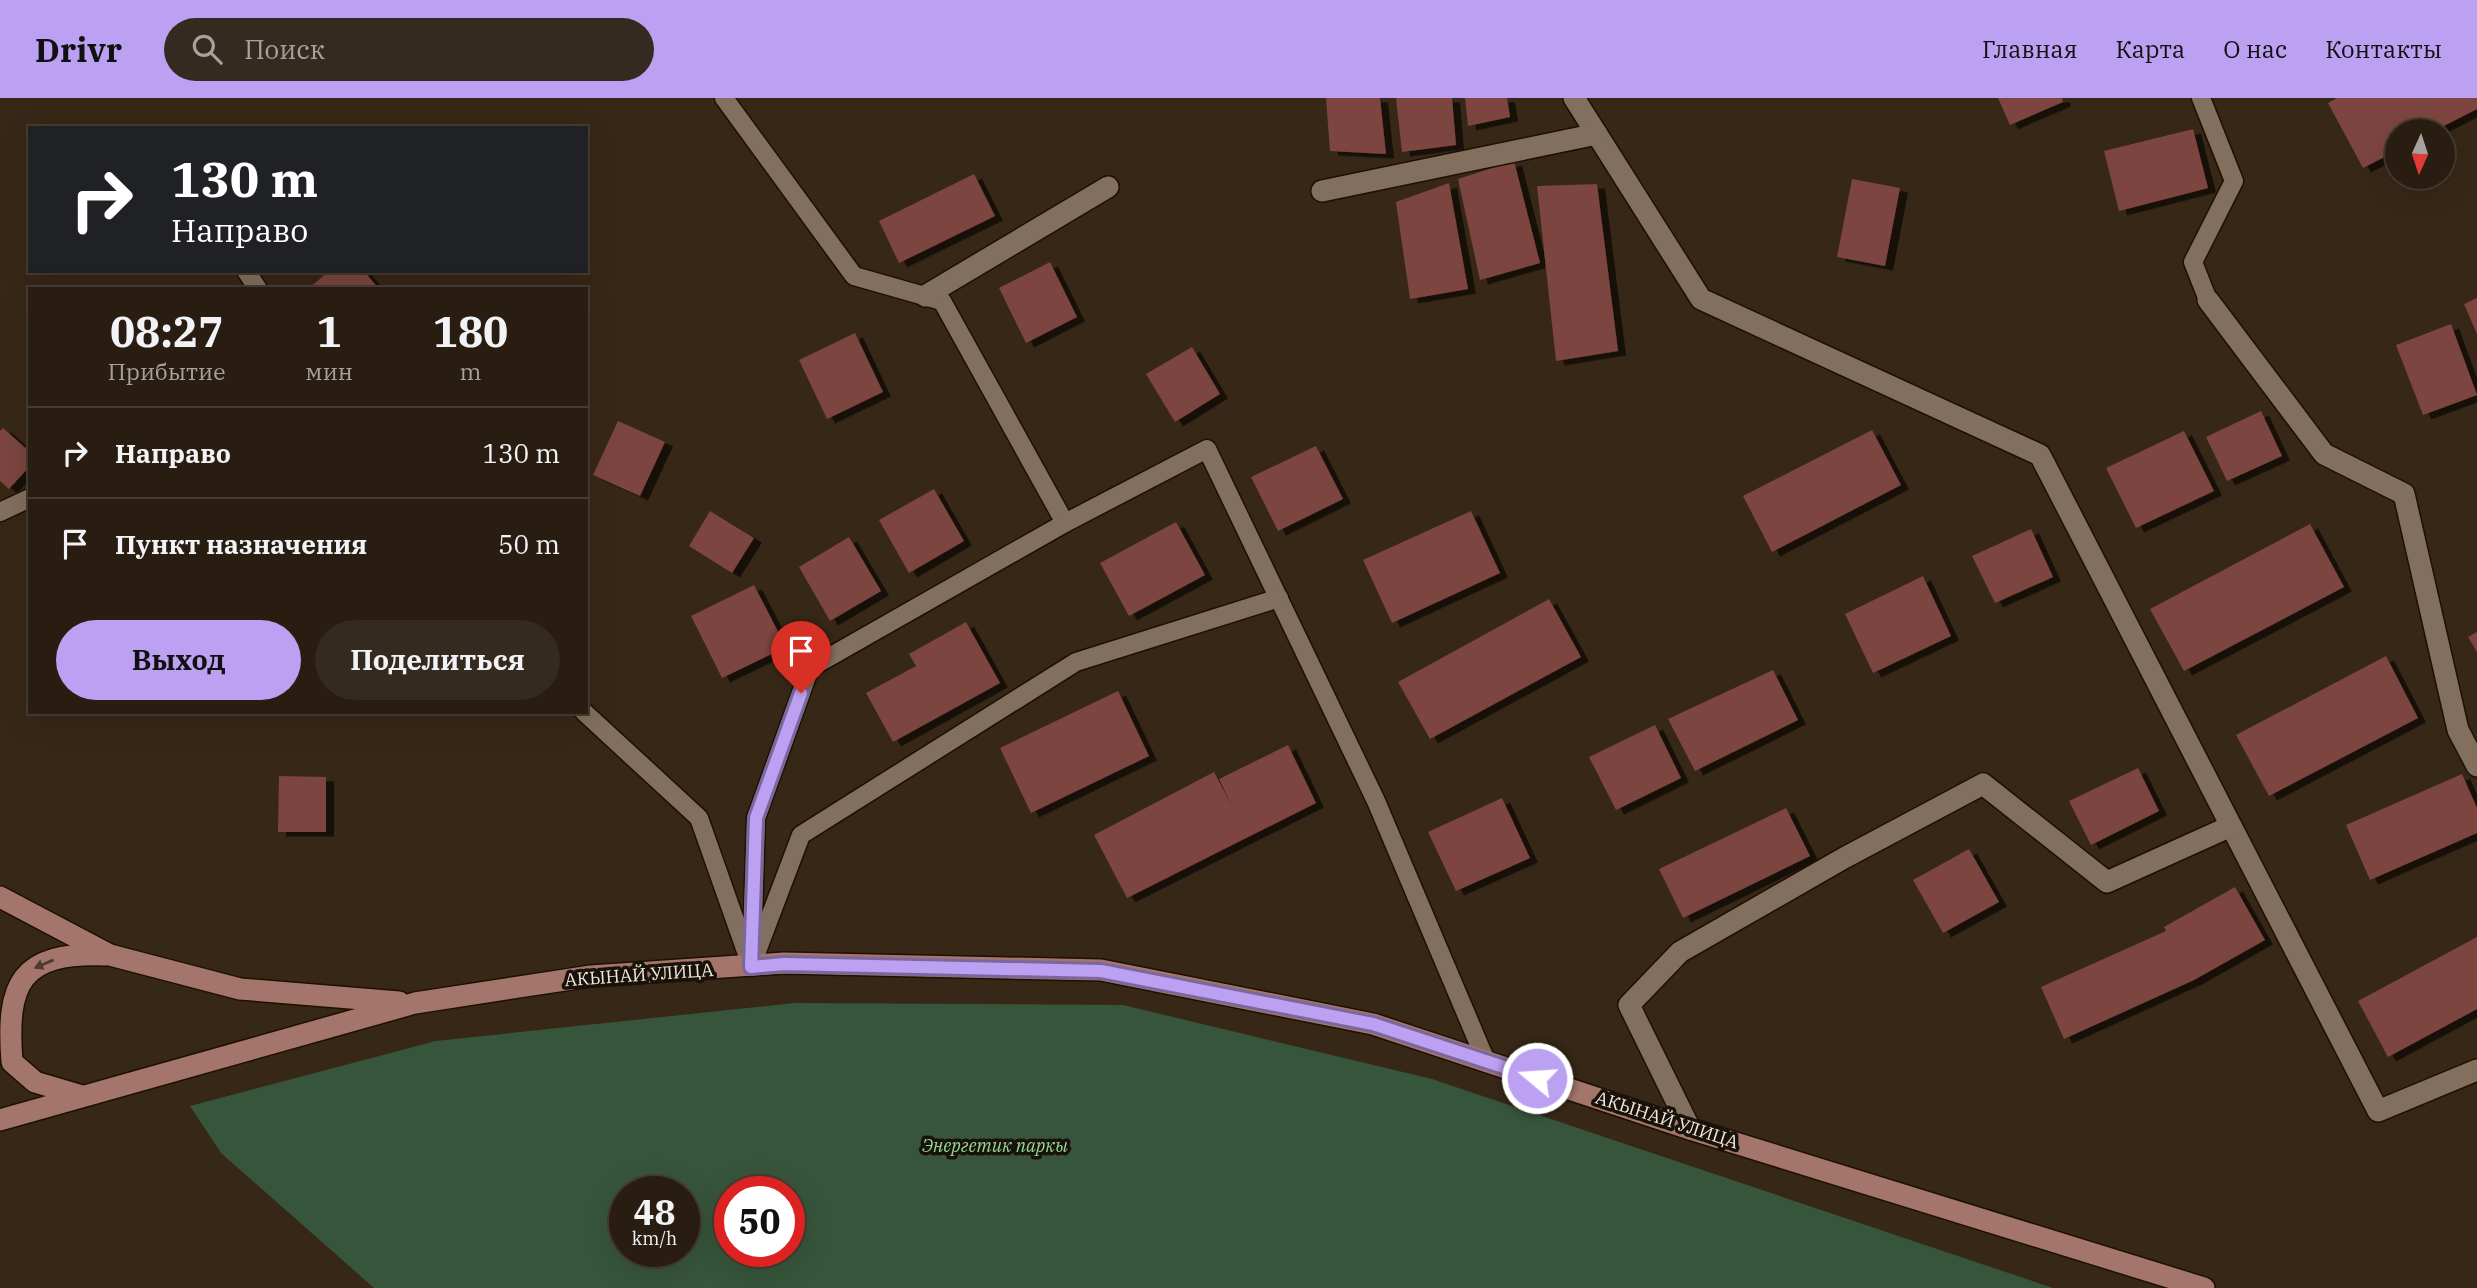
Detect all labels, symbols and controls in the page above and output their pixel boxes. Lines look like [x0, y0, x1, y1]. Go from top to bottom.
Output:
search box [164, 18, 654, 81]
text: Drivr [35, 28, 122, 71]
icon: search [188, 30, 226, 68]
text: Поиск [244, 32, 325, 66]
text: Главная [1982, 33, 2078, 65]
text: Карта [2116, 33, 2185, 65]
text: О нас [2223, 33, 2287, 65]
text: Контакты [2325, 33, 2442, 65]
north arrow [2385, 119, 2455, 189]
map controls [2385, 119, 2455, 189]
text: 130 m [171, 147, 318, 210]
icon: right [56, 154, 147, 245]
text: Направо [171, 209, 308, 251]
text: 08:27 [110, 304, 223, 359]
text: 1 [317, 304, 342, 359]
text: 180 [433, 304, 508, 359]
text: Прибытие [108, 356, 226, 386]
text: мин [305, 356, 353, 386]
text: m [460, 356, 481, 386]
icon: right [56, 434, 94, 472]
text: Направо [115, 436, 231, 470]
text: 130 m [482, 436, 560, 470]
icon: arrive [56, 525, 94, 563]
text: Пункт назначения [115, 527, 367, 561]
text: 50 m [498, 527, 560, 561]
button: Выход [56, 620, 301, 700]
button: Поделиться [315, 620, 560, 700]
pin [771, 621, 831, 693]
icon: arrive [782, 632, 820, 670]
one-way arrow [33, 958, 54, 969]
street label: АКЫНАЙ УЛИЦА [564, 958, 715, 991]
position arrow [1500, 1041, 1574, 1115]
street label: АКЫНАЙ УЛИЦА [1593, 1086, 1742, 1154]
park label: Энергетик паркы [922, 1134, 1068, 1157]
speed limit sign: 50 [714, 1176, 805, 1267]
text: 48 [633, 1189, 676, 1235]
text: km/h [632, 1227, 677, 1250]

